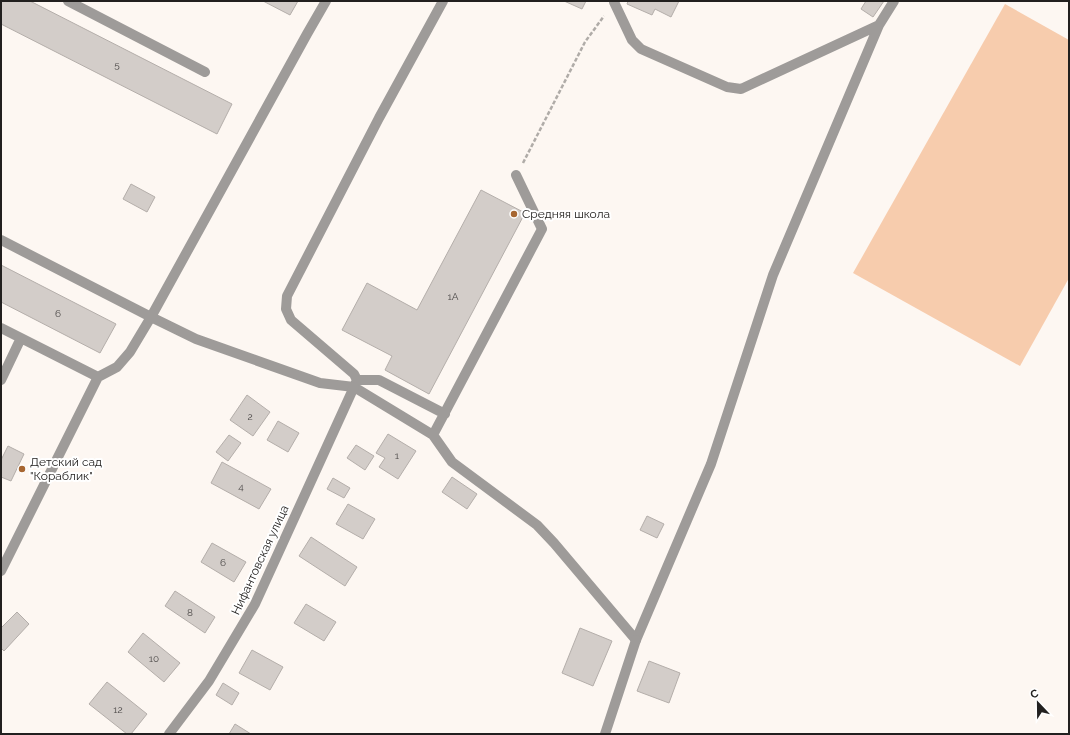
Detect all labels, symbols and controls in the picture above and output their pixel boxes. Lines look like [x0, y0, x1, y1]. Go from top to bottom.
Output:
house number: 5 [114, 59, 120, 70]
place label: Средняя школа [522, 207, 610, 221]
marker: Средняя школа [509, 209, 519, 219]
house number: 1А [447, 291, 459, 302]
house number: 6 [55, 308, 61, 319]
house number: 2 [247, 411, 253, 422]
house number: 1 [395, 450, 400, 461]
place label: Детский сад "Кораблик" [30, 455, 102, 483]
marker: Детский сад "Кораблик" [17, 464, 27, 474]
house number: 4 [238, 481, 244, 492]
street label: Нифантовская улица [228, 503, 292, 617]
house number: 6 [220, 557, 226, 568]
house number: 8 [187, 607, 193, 618]
house number: 10 [149, 653, 159, 664]
north arrow [1018, 683, 1058, 723]
text: С [1029, 687, 1041, 702]
house number: 12 [113, 704, 123, 715]

